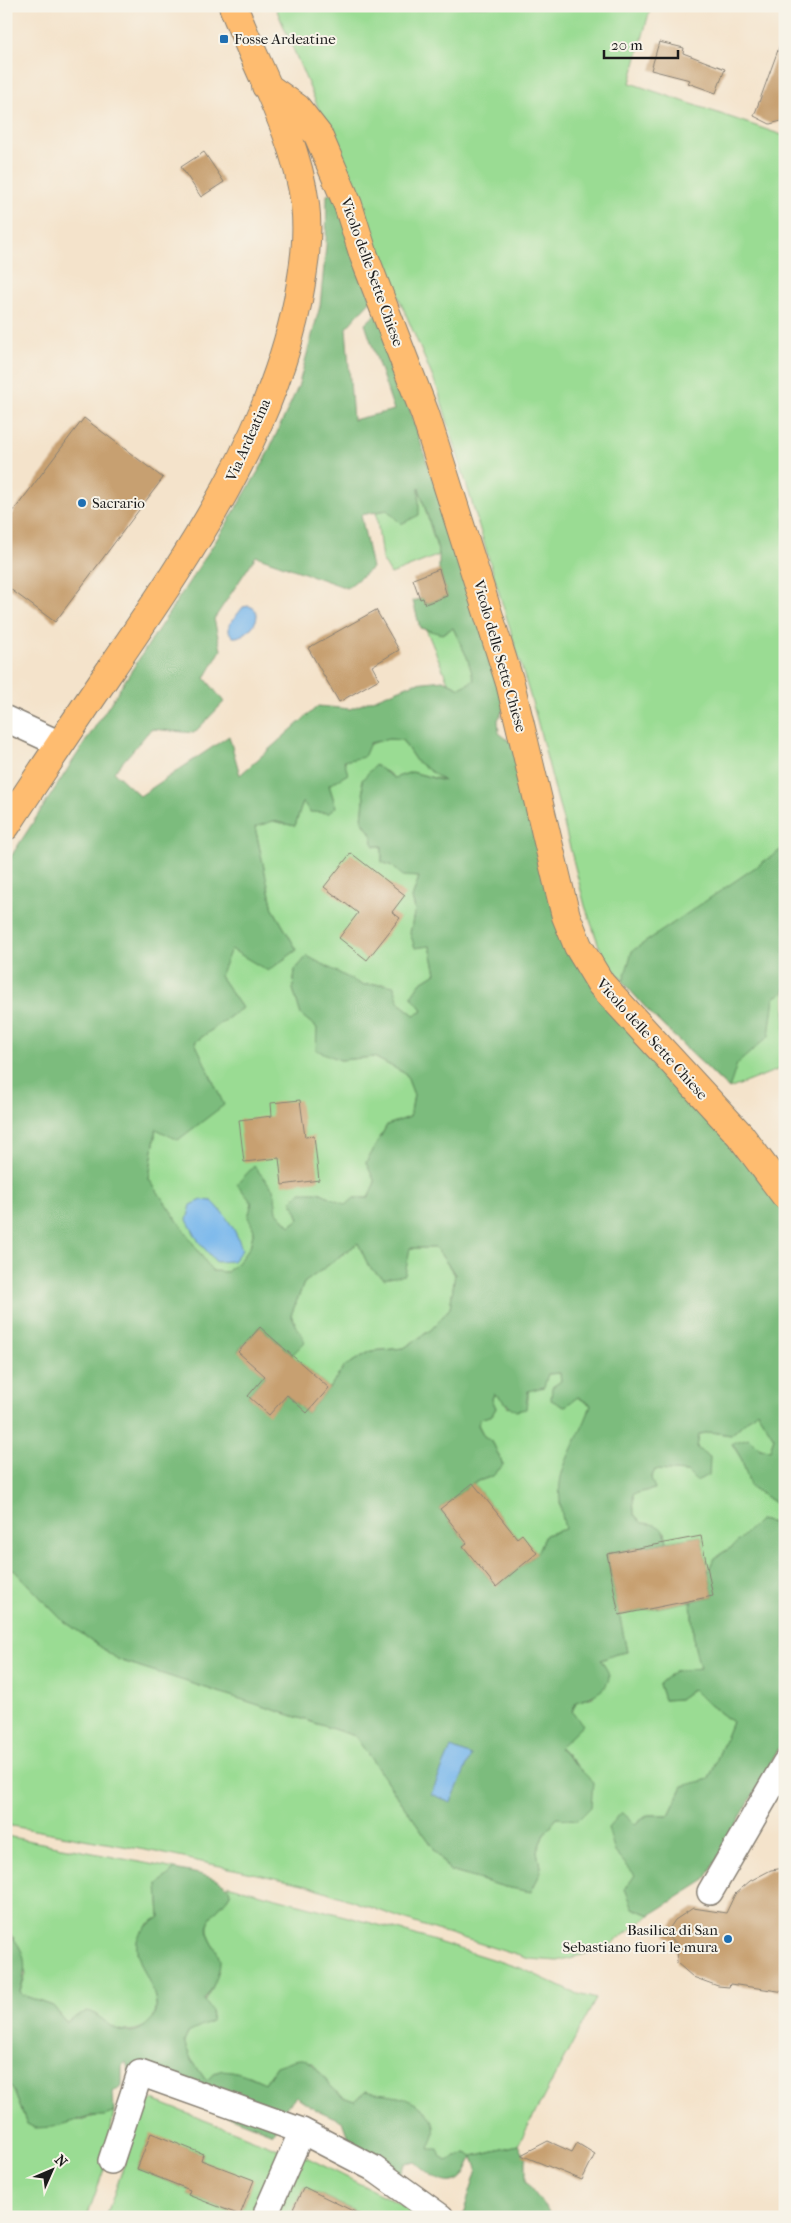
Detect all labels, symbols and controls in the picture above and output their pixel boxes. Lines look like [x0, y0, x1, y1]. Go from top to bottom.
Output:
scale bar [604, 28, 677, 60]
place label: Fosse Ardeatine [234, 30, 336, 48]
marker: Fosse Ardeatine [218, 33, 230, 45]
text: 20 m [611, 36, 643, 54]
street label: Vicolo delle Sette Chiese [336, 194, 408, 349]
street label: Via Ardeatina [221, 395, 275, 485]
place label: Sacrario [92, 494, 145, 512]
marker: Sacrario [76, 497, 88, 509]
street label: Vicolo delle Sette Chiese [469, 577, 530, 735]
street label: Vicolo delle Sette Chiese [592, 974, 712, 1104]
place label: Basilica di San Sebastiano fuori le mura [563, 1921, 719, 1956]
marker: Basilica di San Sebastiano fuori le mura [722, 1933, 734, 1945]
north arrow [28, 2146, 78, 2196]
text: N [51, 2151, 71, 2171]

